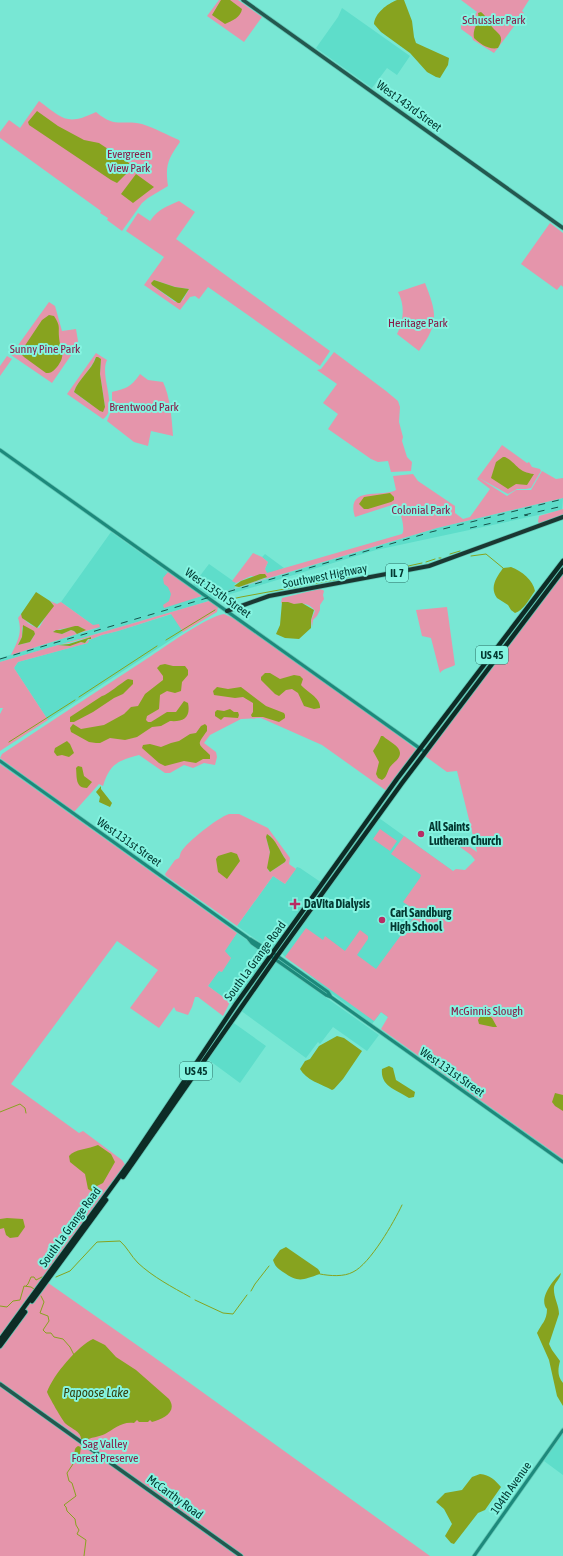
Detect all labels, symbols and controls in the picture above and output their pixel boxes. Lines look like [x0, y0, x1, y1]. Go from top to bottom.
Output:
park label: Schussler Park [462, 13, 526, 27]
street label: West 143rd Street [374, 78, 445, 135]
park label: Evergreen View Park [107, 147, 151, 175]
park label: Heritage Park [388, 316, 449, 330]
park label: Sunny Pine Park [10, 342, 81, 356]
park label: Brentwood Park [109, 400, 180, 414]
park label: Colonial Park [392, 503, 451, 517]
street label: Southwest Highway [282, 561, 369, 591]
road number: IL 7 [386, 564, 408, 582]
street label: West 135th Street [182, 565, 254, 621]
road number: US 45 [476, 646, 508, 664]
street label: West 131st Street [94, 815, 164, 870]
place label: All Saints Lutheran Church [428, 820, 502, 848]
marker: All Saints Lutheran Church [416, 829, 426, 839]
place label: DaVita Dialysis [304, 897, 371, 911]
marker: DaVita Dialysis [289, 898, 301, 910]
place label: Carl Sandburg High School [390, 906, 452, 934]
marker: Carl Sandburg High School [377, 915, 387, 925]
street label: South La Grange Road [221, 918, 289, 1004]
park label: McGinnis Slough [451, 1004, 523, 1018]
street label: West 131st Street [417, 1045, 487, 1100]
road number: US 45 [180, 1062, 212, 1080]
street label: South La Grange Road [36, 1184, 104, 1270]
water label: Papoose Lake [63, 1385, 129, 1400]
park label: Sag Valley Forest Preserve [72, 1437, 138, 1465]
street label: 104th Avenue [488, 1459, 534, 1517]
street label: McCarthy Road [144, 1472, 206, 1522]

